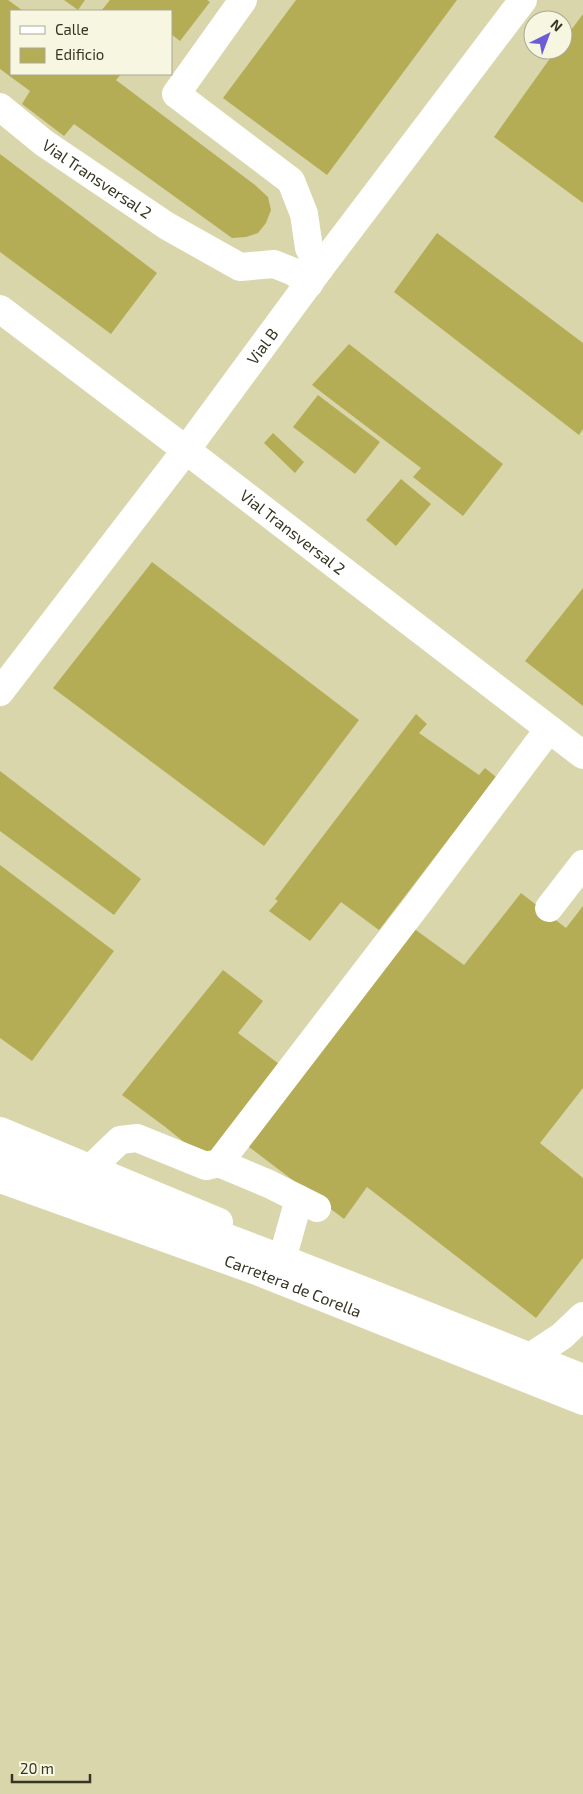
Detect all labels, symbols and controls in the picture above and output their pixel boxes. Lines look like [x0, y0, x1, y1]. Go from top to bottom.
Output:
legend [10, 10, 172, 75]
north arrow [523, 10, 573, 60]
text: N [548, 15, 566, 35]
text: Calle [55, 20, 89, 38]
text: Edificio [55, 45, 104, 63]
street label: Vial Transversal 2 [39, 135, 156, 222]
street label: Vial B [242, 324, 282, 368]
street label: Vial Transversal 2 [237, 485, 349, 578]
street label: Carretera de Corella [222, 1250, 364, 1321]
scale bar [12, 1752, 90, 1784]
text: 20 m [20, 1759, 54, 1777]

